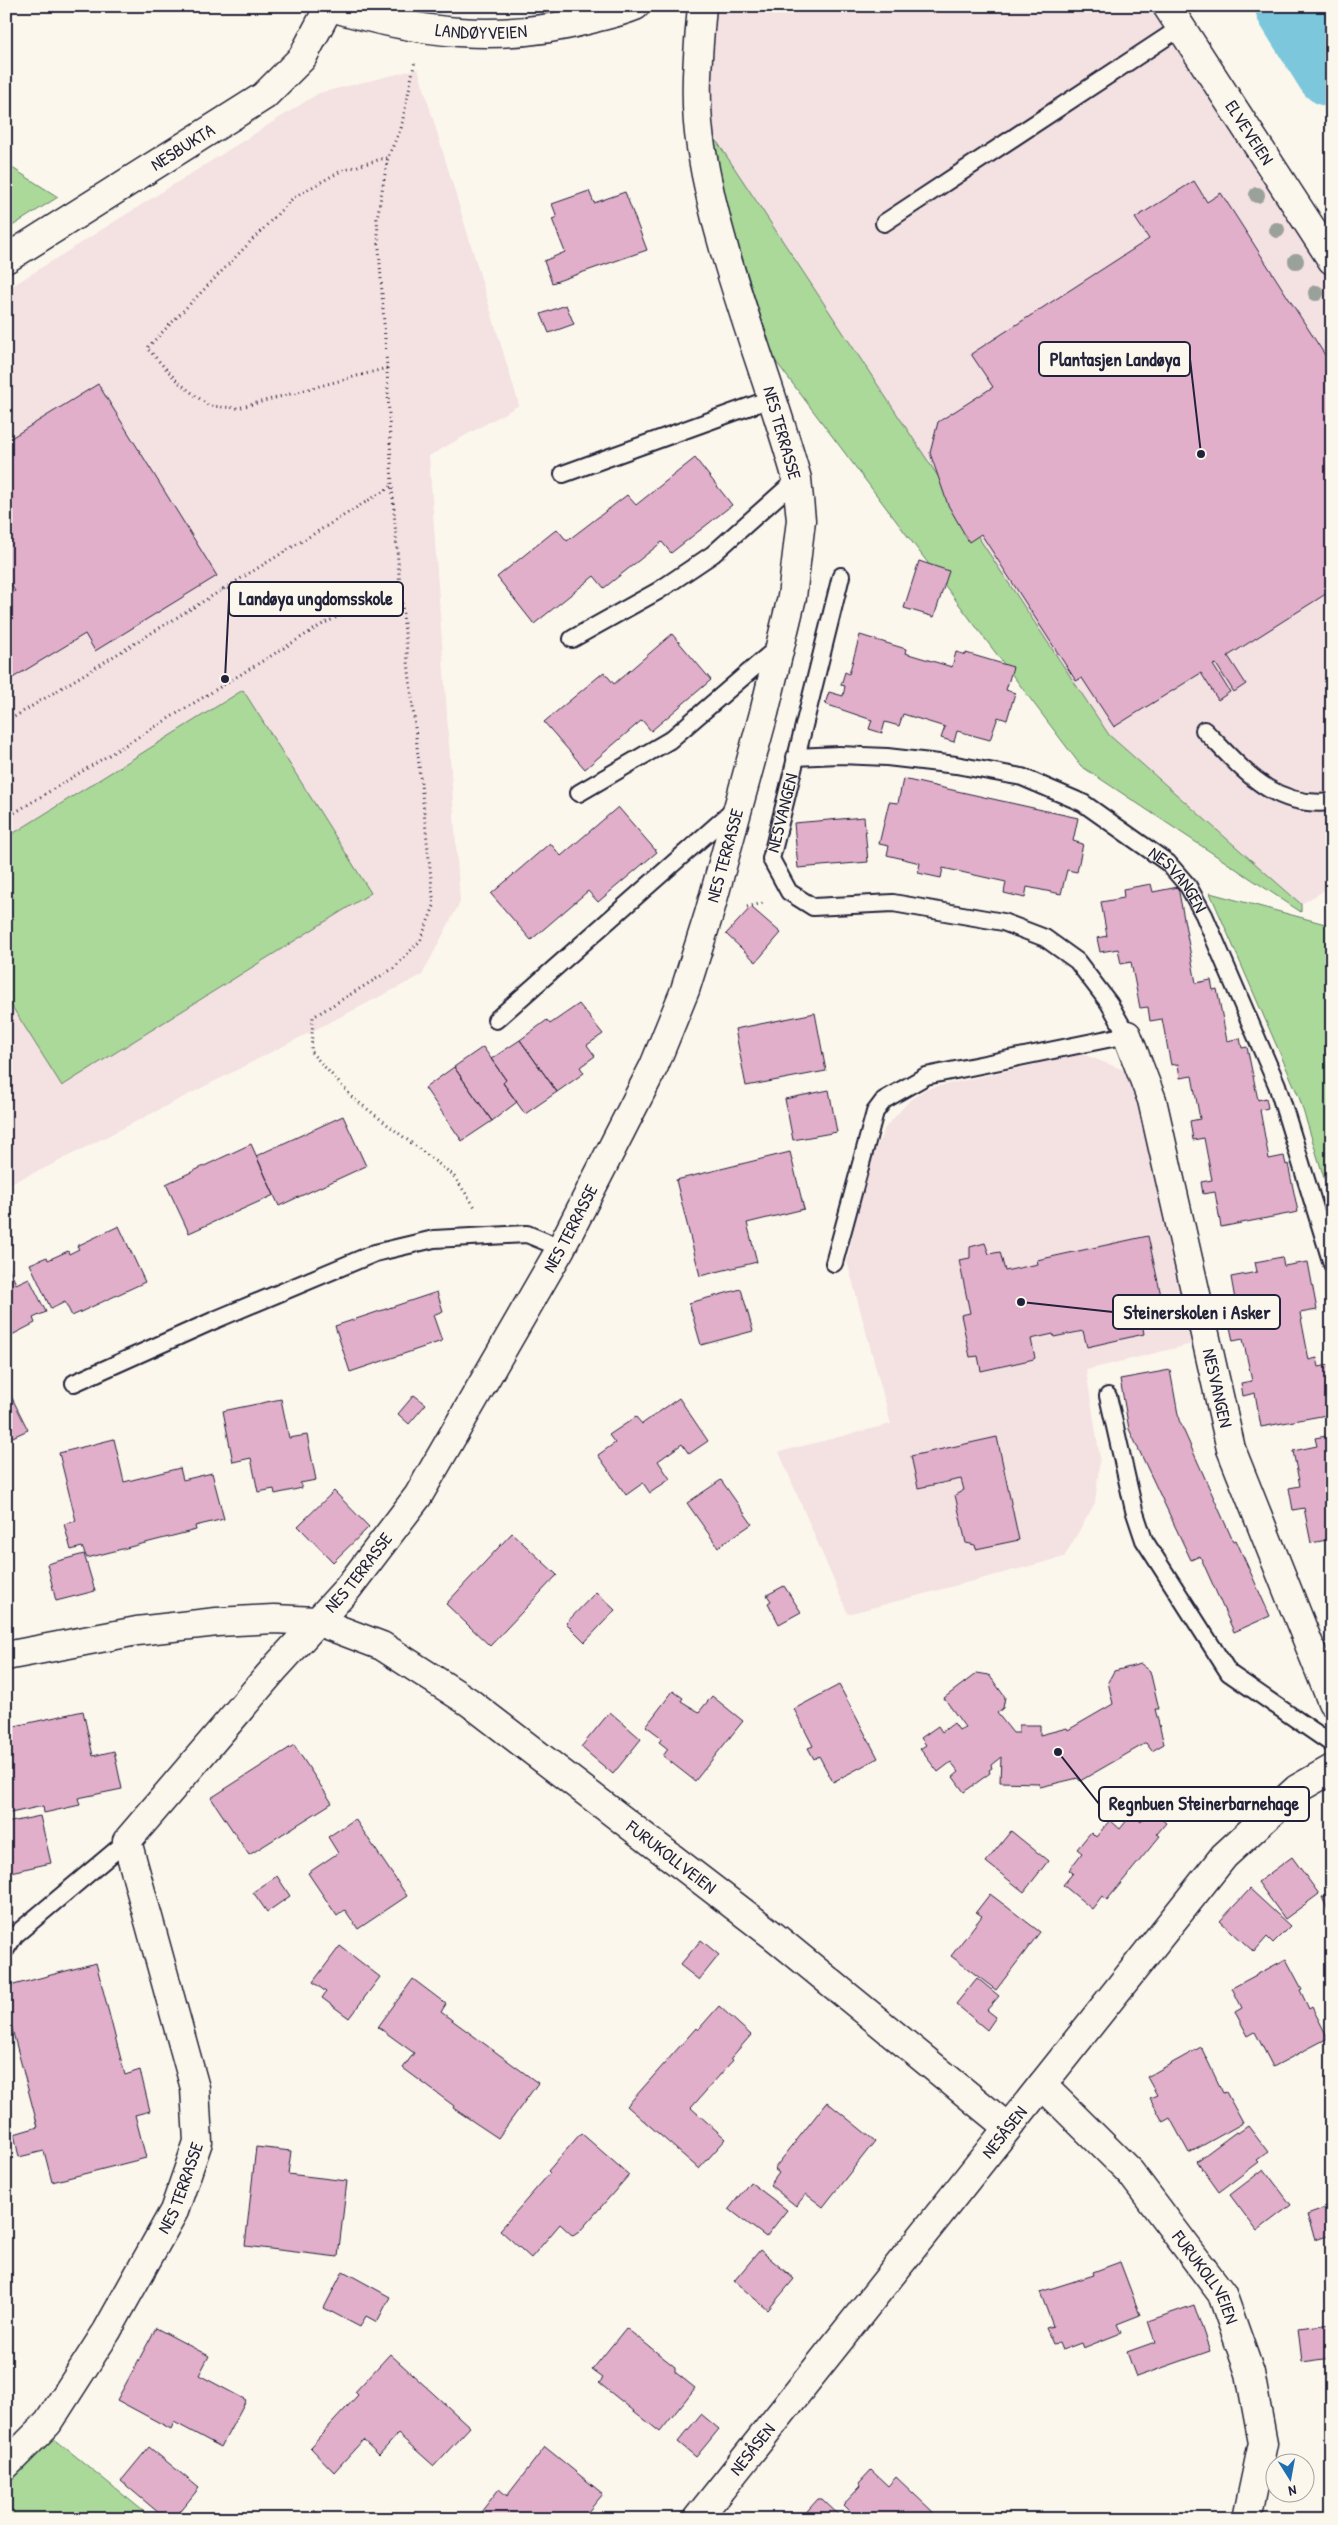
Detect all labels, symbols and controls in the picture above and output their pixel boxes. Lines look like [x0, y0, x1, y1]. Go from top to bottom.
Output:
street label: LANDØYVEIEN [434, 17, 528, 45]
street label: ELVEVEIEN [1219, 95, 1280, 170]
street label: NESBUKTA [146, 117, 220, 177]
callout: Plantasjen Landøya [1039, 342, 1190, 376]
text: Plantasjen Landøya [1050, 346, 1181, 373]
street label: NES TERRASSE [757, 383, 808, 482]
callout: Landøya ungdomsskole [229, 582, 403, 616]
text: Landøya ungdomsskole [239, 585, 393, 612]
street label: NESVANGEN [760, 771, 804, 855]
street label: NES TERRASSE [700, 806, 749, 905]
street label: NESVANGEN [1144, 840, 1213, 917]
street label: NES TERRASSE [537, 1180, 603, 1277]
callout: Steinerskolen i Asker [1113, 1295, 1280, 1329]
text: Steinerskolen i Asker [1124, 1299, 1271, 1325]
street label: NESVANGEN [1197, 1346, 1239, 1430]
street label: NES TERRASSE [319, 1527, 398, 1618]
callout: Regnbuen Steinerbarnehage [1099, 1787, 1309, 1821]
text: Regnbuen Steinerbarnehage [1109, 1790, 1299, 1817]
street label: FURUKOLLVEIEN [620, 1814, 722, 1900]
street label: NESÅSEN [975, 2101, 1033, 2163]
street label: NES TERRASSE [151, 2139, 209, 2238]
street label: FURUKOLLVEIEN [1166, 2224, 1245, 2327]
street label: NESÅSEN [723, 2418, 781, 2480]
north arrow [1266, 2452, 1316, 2502]
text: N [1287, 2481, 1298, 2501]

